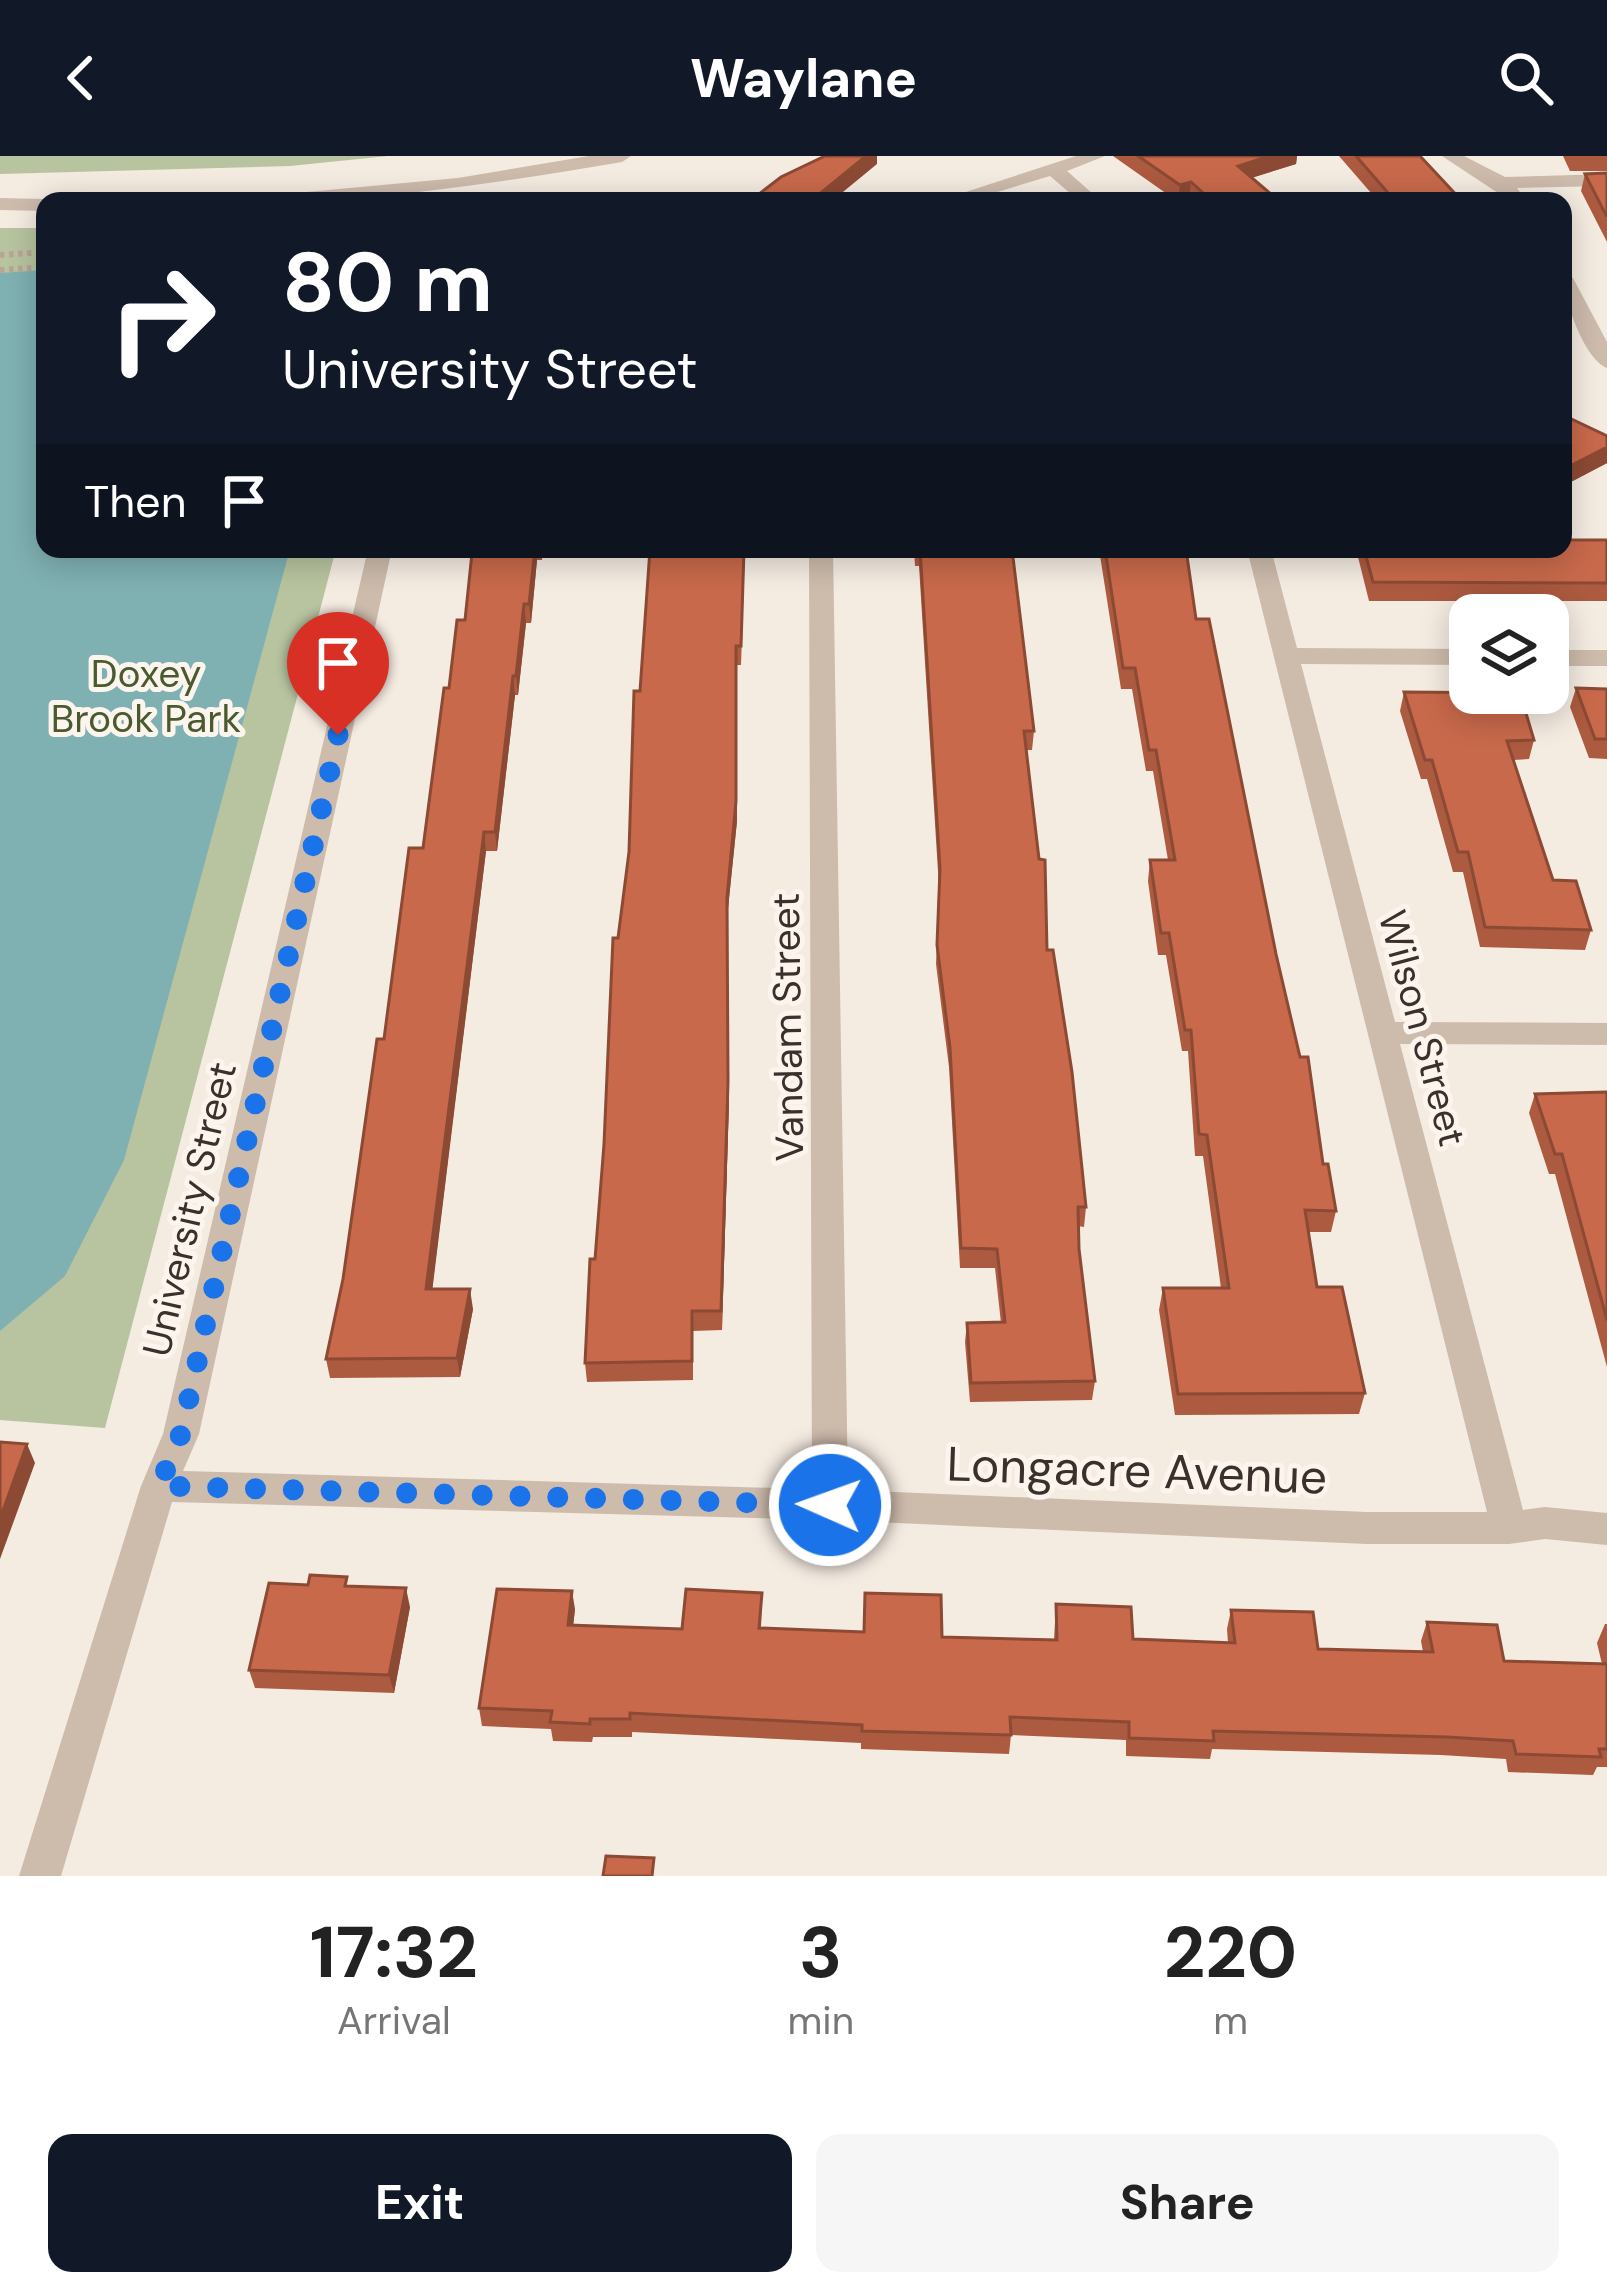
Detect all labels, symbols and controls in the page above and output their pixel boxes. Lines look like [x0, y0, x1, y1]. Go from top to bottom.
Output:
text: Waylane [690, 43, 917, 114]
icon: back [48, 45, 114, 111]
icon: search [1493, 45, 1559, 111]
text: 80 m [282, 228, 493, 337]
icon: right [84, 240, 240, 396]
text: University Street [282, 334, 698, 405]
icon: arrive [211, 468, 277, 534]
text: Then [84, 472, 187, 531]
map controls [1449, 594, 1569, 714]
button: layers [1449, 594, 1569, 714]
pin [287, 612, 389, 735]
icon: arrive [305, 630, 371, 696]
park label: Doxey Brook Park [51, 648, 241, 744]
street label: Vandam Street [760, 892, 815, 1162]
street label: Wilson Street [1367, 905, 1478, 1152]
street label: University Street [131, 1057, 248, 1361]
street label: Longacre Avenue [946, 1432, 1328, 1509]
position arrow [767, 1442, 893, 1568]
text: 17:32 [310, 1906, 478, 1999]
text: 3 [799, 1906, 843, 1999]
text: 220 [1164, 1906, 1297, 1999]
text: Arrival [337, 1995, 451, 2046]
text: min [788, 1995, 854, 2046]
text: m [1213, 1995, 1248, 2046]
button: Exit [48, 2134, 792, 2272]
button: Share [816, 2134, 1559, 2272]

